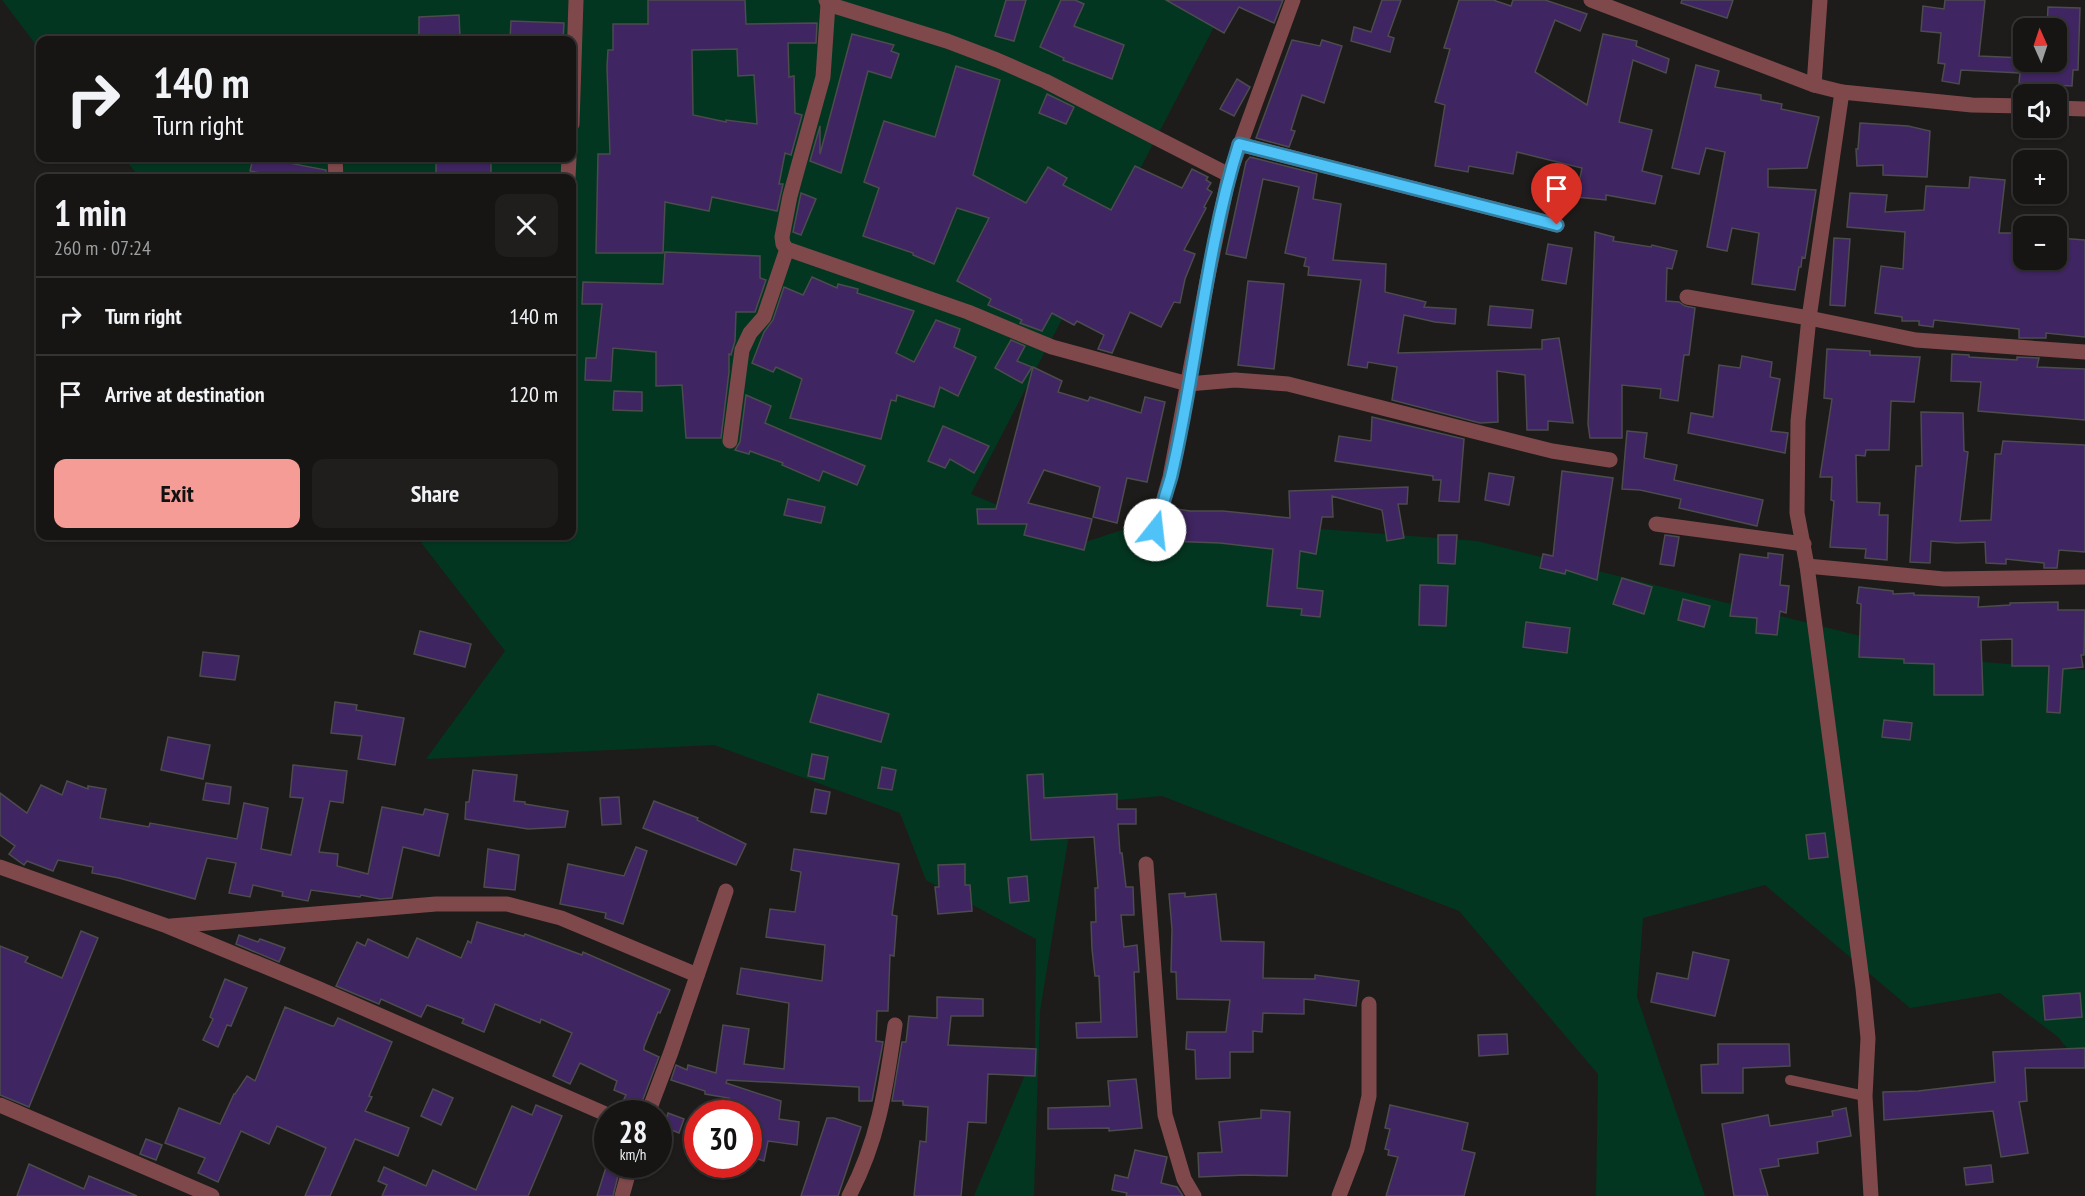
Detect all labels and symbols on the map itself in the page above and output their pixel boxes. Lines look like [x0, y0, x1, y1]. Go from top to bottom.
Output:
north arrow [2013, 18, 2067, 72]
pin [1531, 163, 1582, 225]
position arrow [1123, 498, 1187, 562]
speed limit sign: 30 [684, 1100, 762, 1178]

